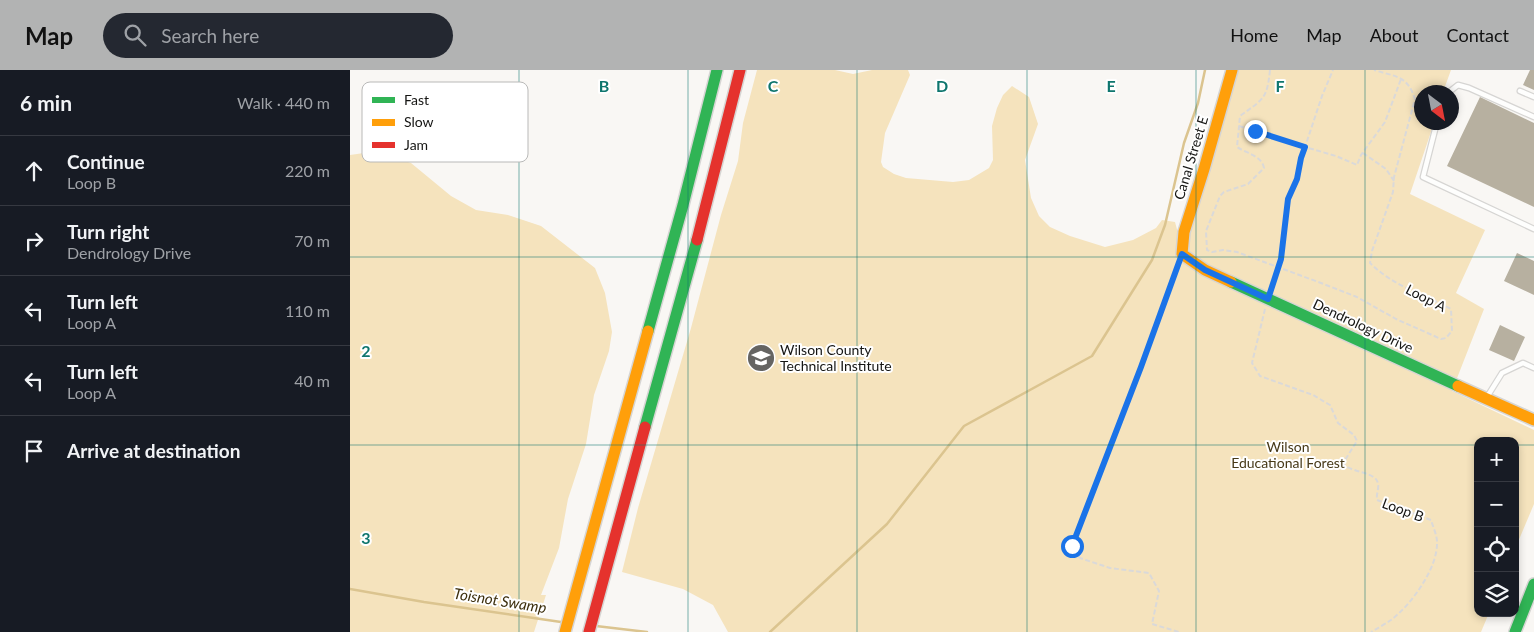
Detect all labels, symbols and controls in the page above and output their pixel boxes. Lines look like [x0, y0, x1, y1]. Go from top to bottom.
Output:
search box [103, 13, 453, 58]
text: Map [25, 21, 73, 50]
icon: search [121, 21, 149, 49]
text: Search here [161, 24, 259, 47]
text: Home [1230, 24, 1278, 46]
text: Map [1306, 24, 1342, 46]
text: About [1370, 24, 1419, 46]
text: Contact [1447, 24, 1509, 46]
text: B [599, 76, 609, 95]
text: C [768, 76, 779, 95]
text: D [936, 76, 948, 95]
text: E [1106, 76, 1116, 95]
text: F [1275, 76, 1285, 95]
legend [362, 82, 528, 162]
north arrow [1414, 85, 1459, 130]
text: 6 min [20, 90, 72, 115]
text: Fast [404, 91, 429, 108]
text: Walk · 440 m [237, 93, 330, 112]
text: Slow [404, 113, 434, 130]
street label: Canal Street E [1170, 114, 1211, 202]
route end [1244, 120, 1267, 143]
text: Jam [404, 136, 428, 153]
text: Continue [67, 150, 145, 173]
icon: ahead [20, 157, 48, 185]
text: 220 m [285, 161, 330, 180]
text: Loop B [67, 173, 116, 192]
text: Turn right [67, 220, 149, 243]
icon: right [20, 227, 48, 255]
text: 70 m [294, 231, 330, 250]
text: Dendrology Drive [67, 243, 191, 262]
street label: Loop A [1403, 280, 1450, 315]
text: Turn left [67, 290, 138, 313]
street label: Dendrology Drive [1310, 295, 1416, 356]
icon: left [20, 297, 48, 325]
text: 110 m [285, 301, 330, 320]
text: Loop A [67, 313, 116, 332]
text: 2 [361, 341, 371, 360]
place label: Wilson County Technical Institute [780, 341, 892, 374]
school or university icon: Wilson County Technical Institute [746, 343, 776, 373]
text: Turn left [67, 360, 138, 383]
icon: left [20, 367, 48, 395]
text: 40 m [294, 371, 330, 390]
text: Loop A [67, 383, 116, 402]
icon: arrive [20, 437, 48, 465]
map controls [1474, 437, 1519, 617]
button: + [1474, 437, 1519, 482]
park label: Wilson Educational Forest [1231, 438, 1345, 471]
text: Arrive at destination [67, 439, 240, 462]
button: − [1474, 482, 1519, 527]
street label: Loop B [1380, 494, 1426, 525]
button: locate [1474, 527, 1519, 572]
text: 3 [361, 528, 371, 547]
route start [1061, 535, 1084, 558]
button: layers [1474, 572, 1519, 617]
water label: Toisnot Swamp [452, 584, 548, 616]

